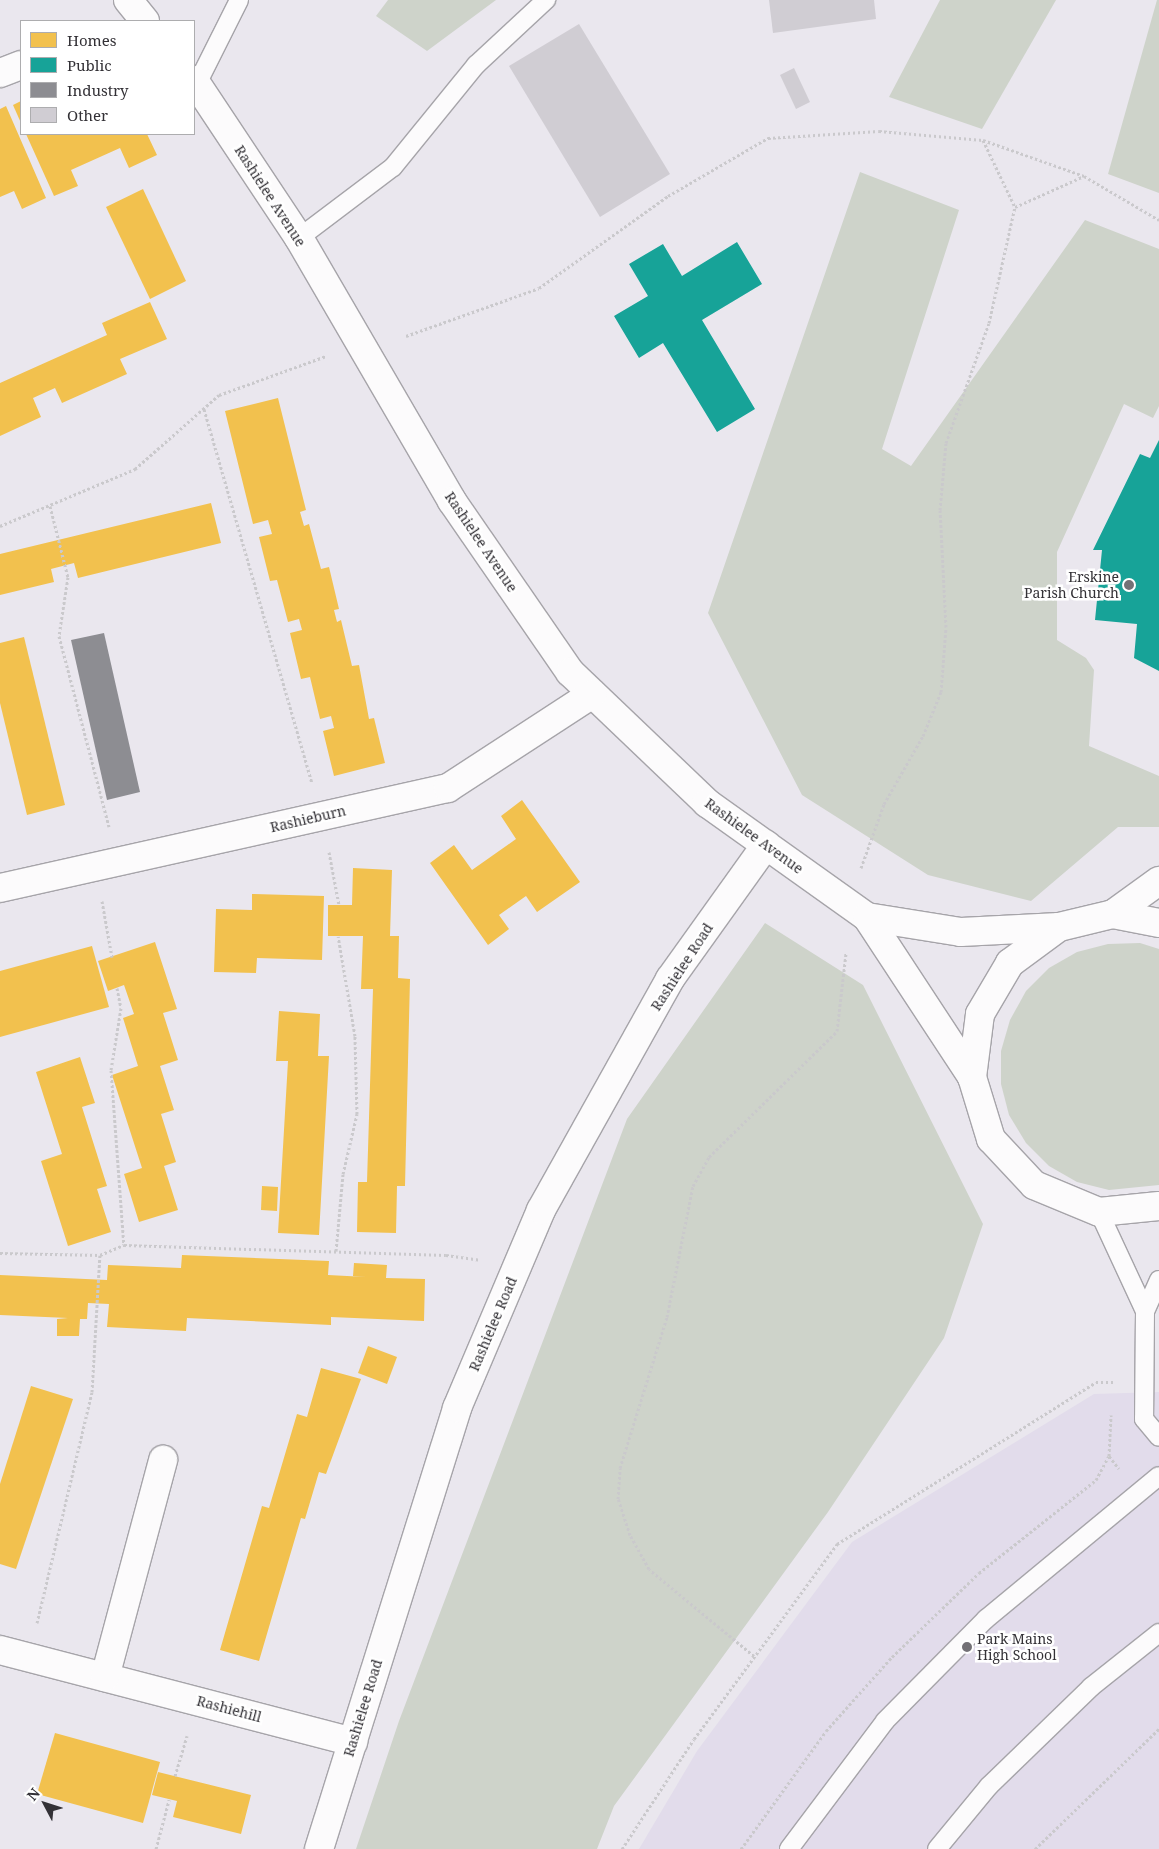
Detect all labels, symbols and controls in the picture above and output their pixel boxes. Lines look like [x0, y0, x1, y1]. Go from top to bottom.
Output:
legend [20, 20, 195, 135]
text: Homes [67, 30, 117, 50]
text: Public [67, 55, 112, 75]
text: Industry [67, 80, 129, 100]
text: Other [67, 105, 108, 125]
street label: Rashielee Avenue [231, 142, 309, 250]
street label: Rashielee Avenue [441, 489, 521, 595]
place label: Erskine Parish Church [1024, 569, 1119, 602]
marker: Erskine Parish Church [1123, 579, 1135, 591]
street label: Rashielee Avenue [702, 795, 806, 877]
street label: Rashieburn [268, 802, 348, 836]
street label: Rashielee Road [647, 920, 717, 1014]
street label: Rashielee Road [466, 1274, 520, 1374]
place label: Park Mains High School [977, 1631, 1057, 1664]
marker: Park Mains High School [961, 1641, 973, 1653]
street label: Rashielee Road [340, 1657, 386, 1759]
street label: Rashiehill [195, 1692, 263, 1726]
north arrow [20, 1779, 70, 1829]
text: N [22, 1784, 44, 1804]

